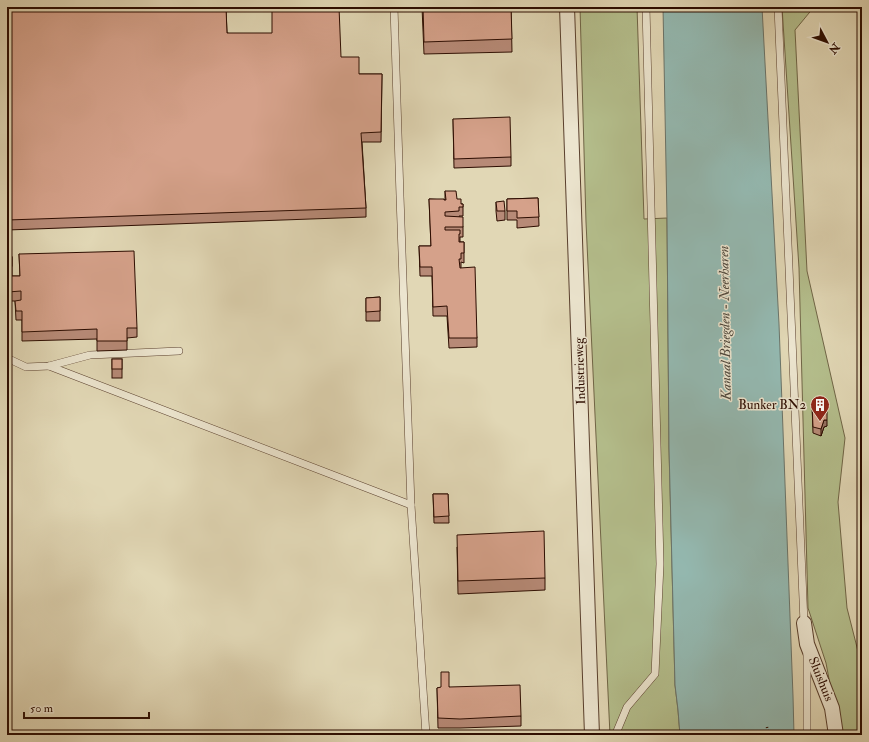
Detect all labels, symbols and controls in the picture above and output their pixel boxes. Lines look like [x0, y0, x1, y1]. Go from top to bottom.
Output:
north arrow [807, 22, 847, 62]
text: N [825, 39, 843, 57]
water label: Kanaal Briegden - Neerharen [715, 245, 735, 402]
street label: Industrieweg [571, 337, 589, 405]
building icon: Bunker BN2 [809, 394, 831, 422]
place label: Bunker BN2 [738, 397, 806, 413]
street label: Sluishuis [805, 654, 837, 704]
scale bar [24, 694, 149, 720]
text: 50 m [30, 701, 54, 716]

